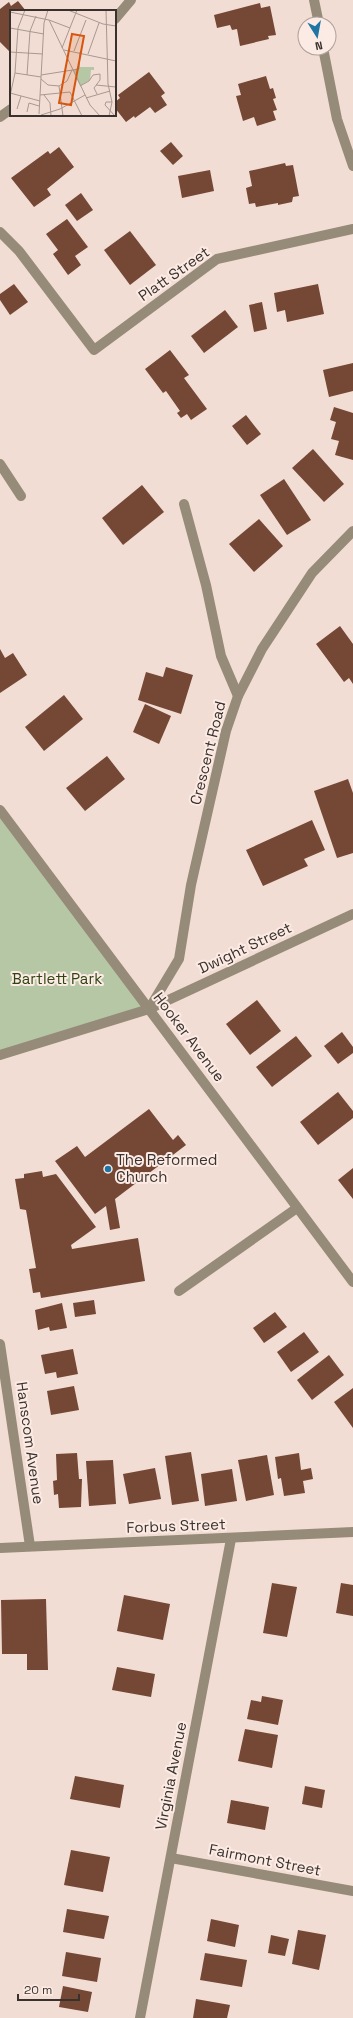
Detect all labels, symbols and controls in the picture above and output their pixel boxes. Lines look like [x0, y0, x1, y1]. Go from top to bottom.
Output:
inset map [10, 10, 116, 116]
north arrow [297, 16, 337, 56]
text: N [314, 38, 324, 53]
street label: Platt Street [134, 242, 213, 305]
street label: Crescent Road [185, 699, 230, 807]
street label: Dwight Street [195, 918, 295, 977]
park label: Bartlett Park [12, 969, 102, 988]
street label: Hooker Avenue [150, 988, 229, 1085]
place label: The Reformed Church [116, 1150, 217, 1186]
marker: The Reformed Church [103, 1164, 113, 1174]
street label: Hanscom Avenue [13, 1381, 49, 1505]
street label: Forbus Street [126, 1514, 226, 1537]
street label: Virginia Avenue [151, 1720, 190, 1832]
street label: Fairmont Street [207, 1839, 323, 1880]
scale bar [18, 1976, 79, 2002]
text: 20 m [24, 1982, 52, 1998]

